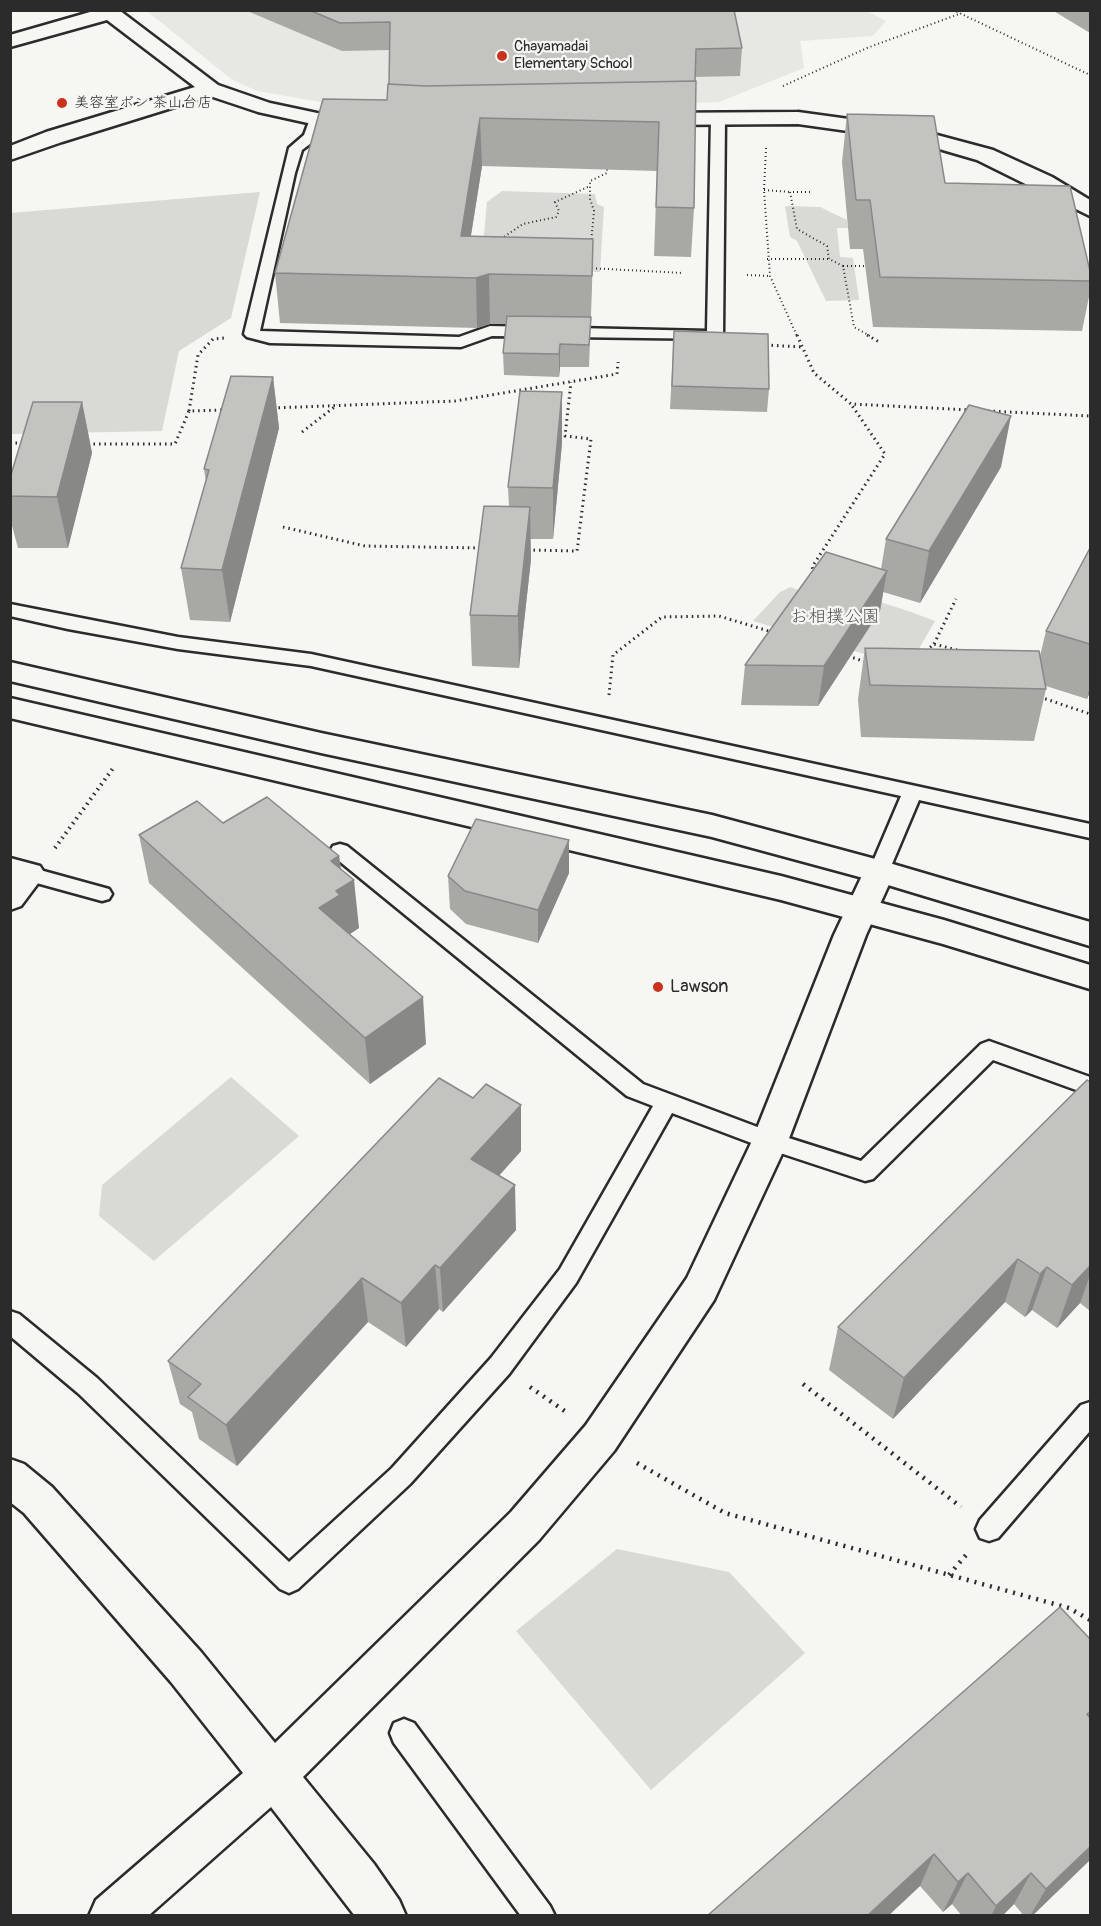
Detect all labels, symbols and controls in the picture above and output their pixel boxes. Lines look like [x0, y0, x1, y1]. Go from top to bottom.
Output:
place label: Chayamadai Elementary School [514, 38, 632, 73]
marker: Chayamadai Elementary School [495, 49, 509, 63]
place label: 美容室ボン 茶山台店 [74, 94, 212, 112]
marker: 美容室ボン 茶山台店 [55, 96, 69, 110]
park label: お相撲公園 [790, 606, 880, 628]
place label: Lawson [670, 976, 728, 998]
marker: Lawson [651, 980, 665, 994]

